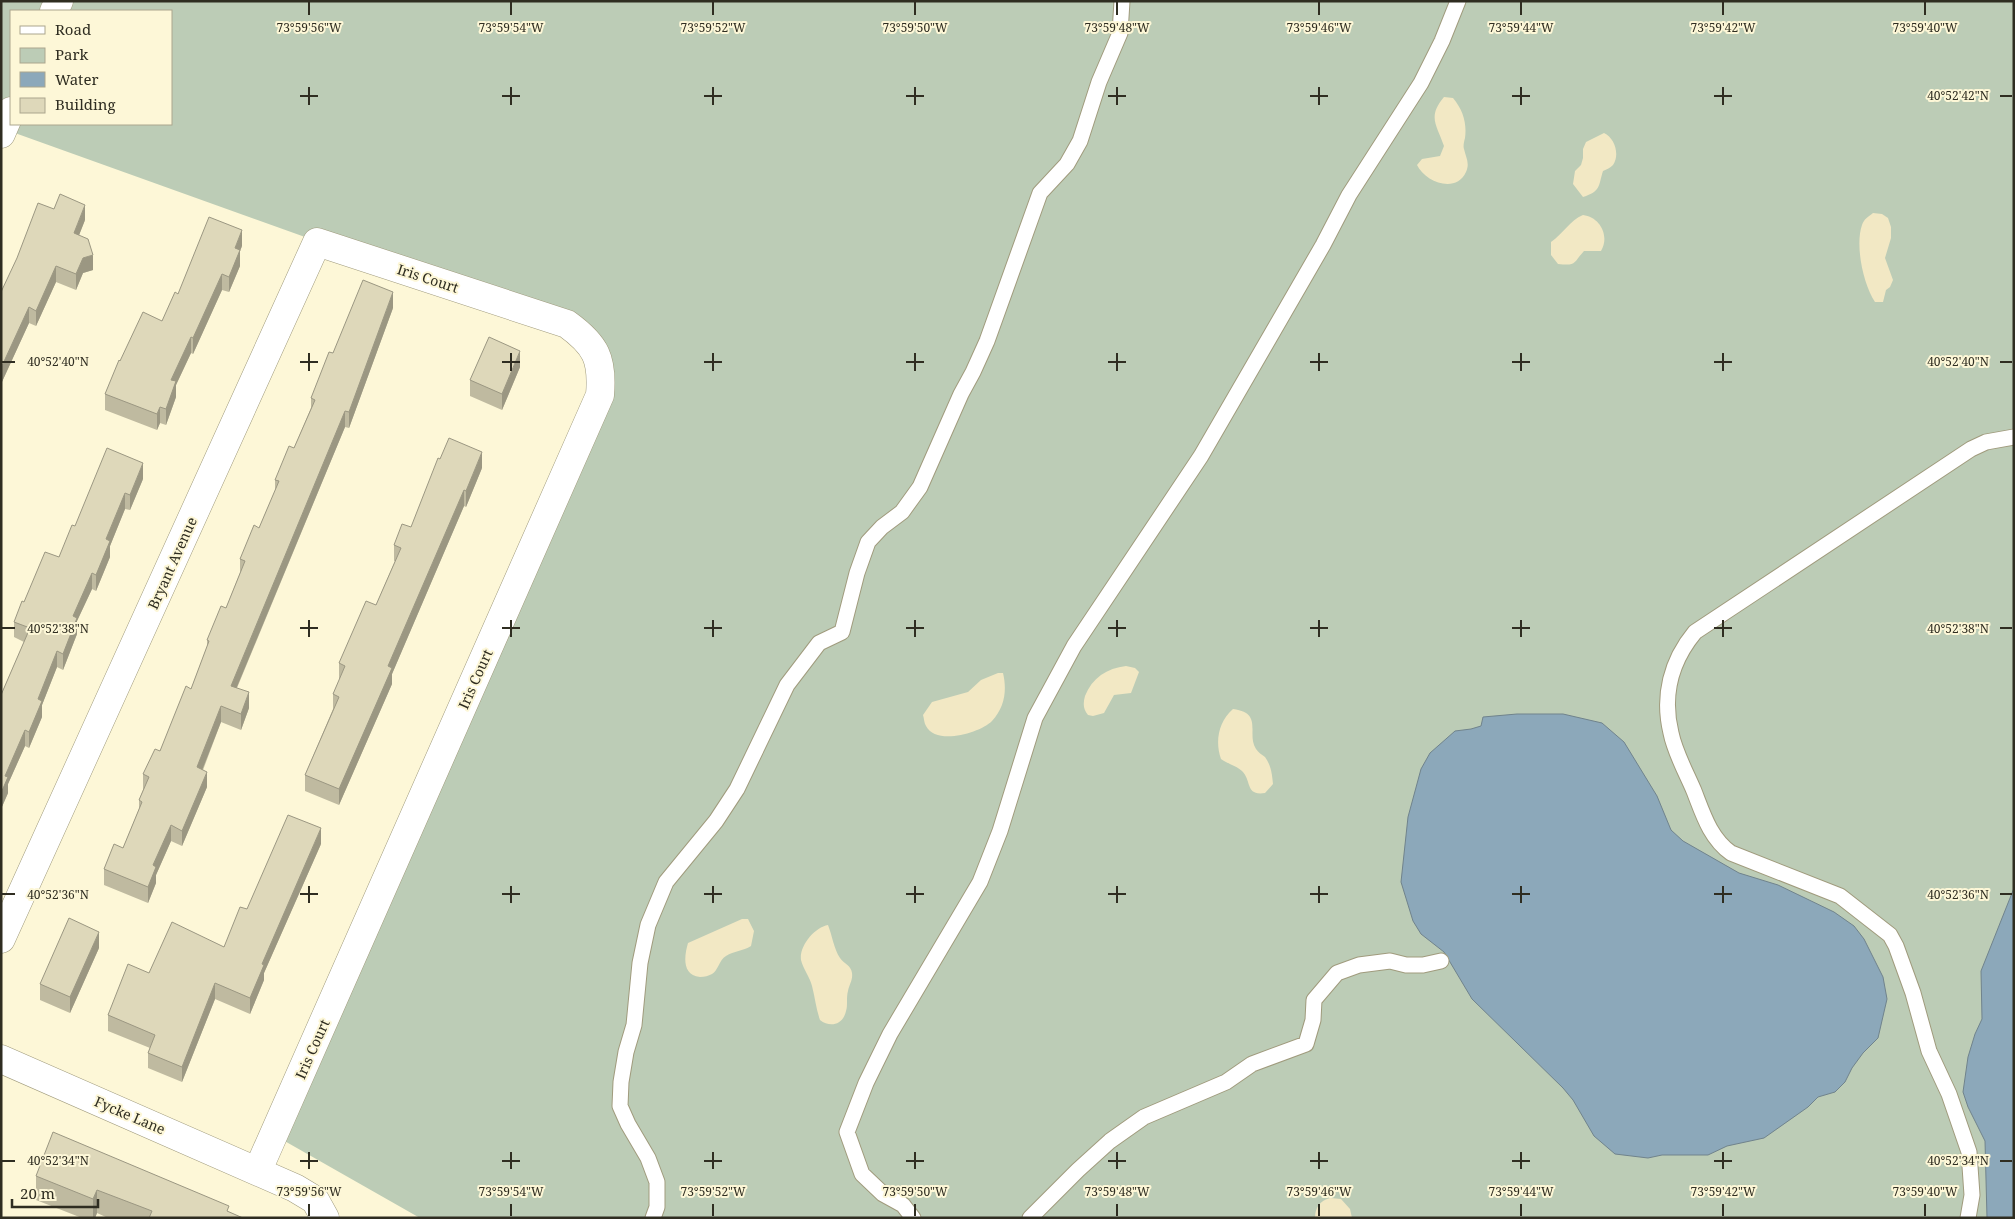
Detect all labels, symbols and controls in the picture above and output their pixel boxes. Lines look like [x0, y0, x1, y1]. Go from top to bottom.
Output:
legend [10, 10, 172, 125]
text: Road [55, 19, 91, 39]
text: 73°59'56"W [276, 19, 342, 36]
text: 73°59'54"W [478, 19, 544, 36]
text: 73°59'52"W [680, 19, 746, 36]
text: 73°59'50"W [882, 19, 948, 36]
text: 73°59'48"W [1084, 19, 1150, 36]
text: 73°59'46"W [1286, 19, 1352, 36]
text: 73°59'44"W [1488, 19, 1554, 36]
text: 73°59'42"W [1690, 19, 1756, 36]
text: 73°59'40"W [1892, 19, 1958, 36]
text: Park [55, 44, 89, 64]
text: Water [55, 69, 98, 89]
text: 40°52'42"N [1927, 87, 1989, 104]
text: Building [55, 94, 116, 114]
street label: Iris Court [395, 259, 461, 297]
text: 40°52'40"N [27, 353, 89, 370]
text: 40°52'40"N [1927, 353, 1989, 370]
street label: Bryant Avenue [143, 514, 201, 612]
text: 40°52'38"N [27, 620, 89, 637]
text: 40°52'38"N [1927, 620, 1989, 637]
street label: Iris Court [453, 646, 497, 712]
text: 40°52'36"N [27, 886, 89, 903]
text: 40°52'36"N [1927, 886, 1989, 903]
street label: Iris Court [290, 1016, 334, 1082]
street label: Fycke Lane [92, 1092, 168, 1138]
text: 40°52'34"N [27, 1152, 89, 1169]
text: 40°52'34"N [1927, 1152, 1989, 1169]
scale bar [12, 1176, 99, 1208]
text: 20 m [20, 1183, 55, 1203]
text: 73°59'56"W [276, 1183, 342, 1200]
text: 73°59'54"W [478, 1183, 544, 1200]
text: 73°59'52"W [680, 1183, 746, 1200]
text: 73°59'50"W [882, 1183, 948, 1200]
text: 73°59'48"W [1084, 1183, 1150, 1200]
text: 73°59'46"W [1286, 1183, 1352, 1200]
text: 73°59'44"W [1488, 1183, 1554, 1200]
text: 73°59'42"W [1690, 1183, 1756, 1200]
text: 73°59'40"W [1892, 1183, 1958, 1200]

